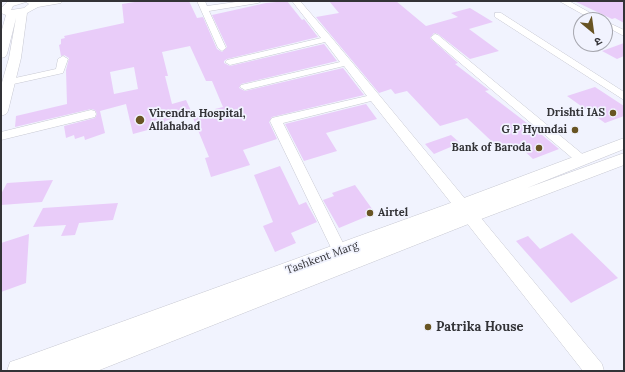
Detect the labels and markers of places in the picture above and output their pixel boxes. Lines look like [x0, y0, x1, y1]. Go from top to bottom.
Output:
place label: Drishti IAS [547, 106, 605, 120]
place label: Virendra Hospital, Allahabad [149, 107, 245, 133]
marker: Drishti IAS [608, 108, 618, 118]
marker: Virendra Hospital, Allahabad [134, 114, 146, 126]
place label: G P Hyundai [502, 123, 567, 137]
marker: G P Hyundai [570, 125, 580, 135]
place label: Bank of Baroda [452, 141, 531, 155]
marker: Bank of Baroda [534, 143, 544, 153]
place label: Airtel [378, 206, 408, 220]
marker: Airtel [365, 208, 375, 218]
place label: Patrika House [436, 319, 524, 335]
marker: Patrika House [423, 322, 433, 332]

